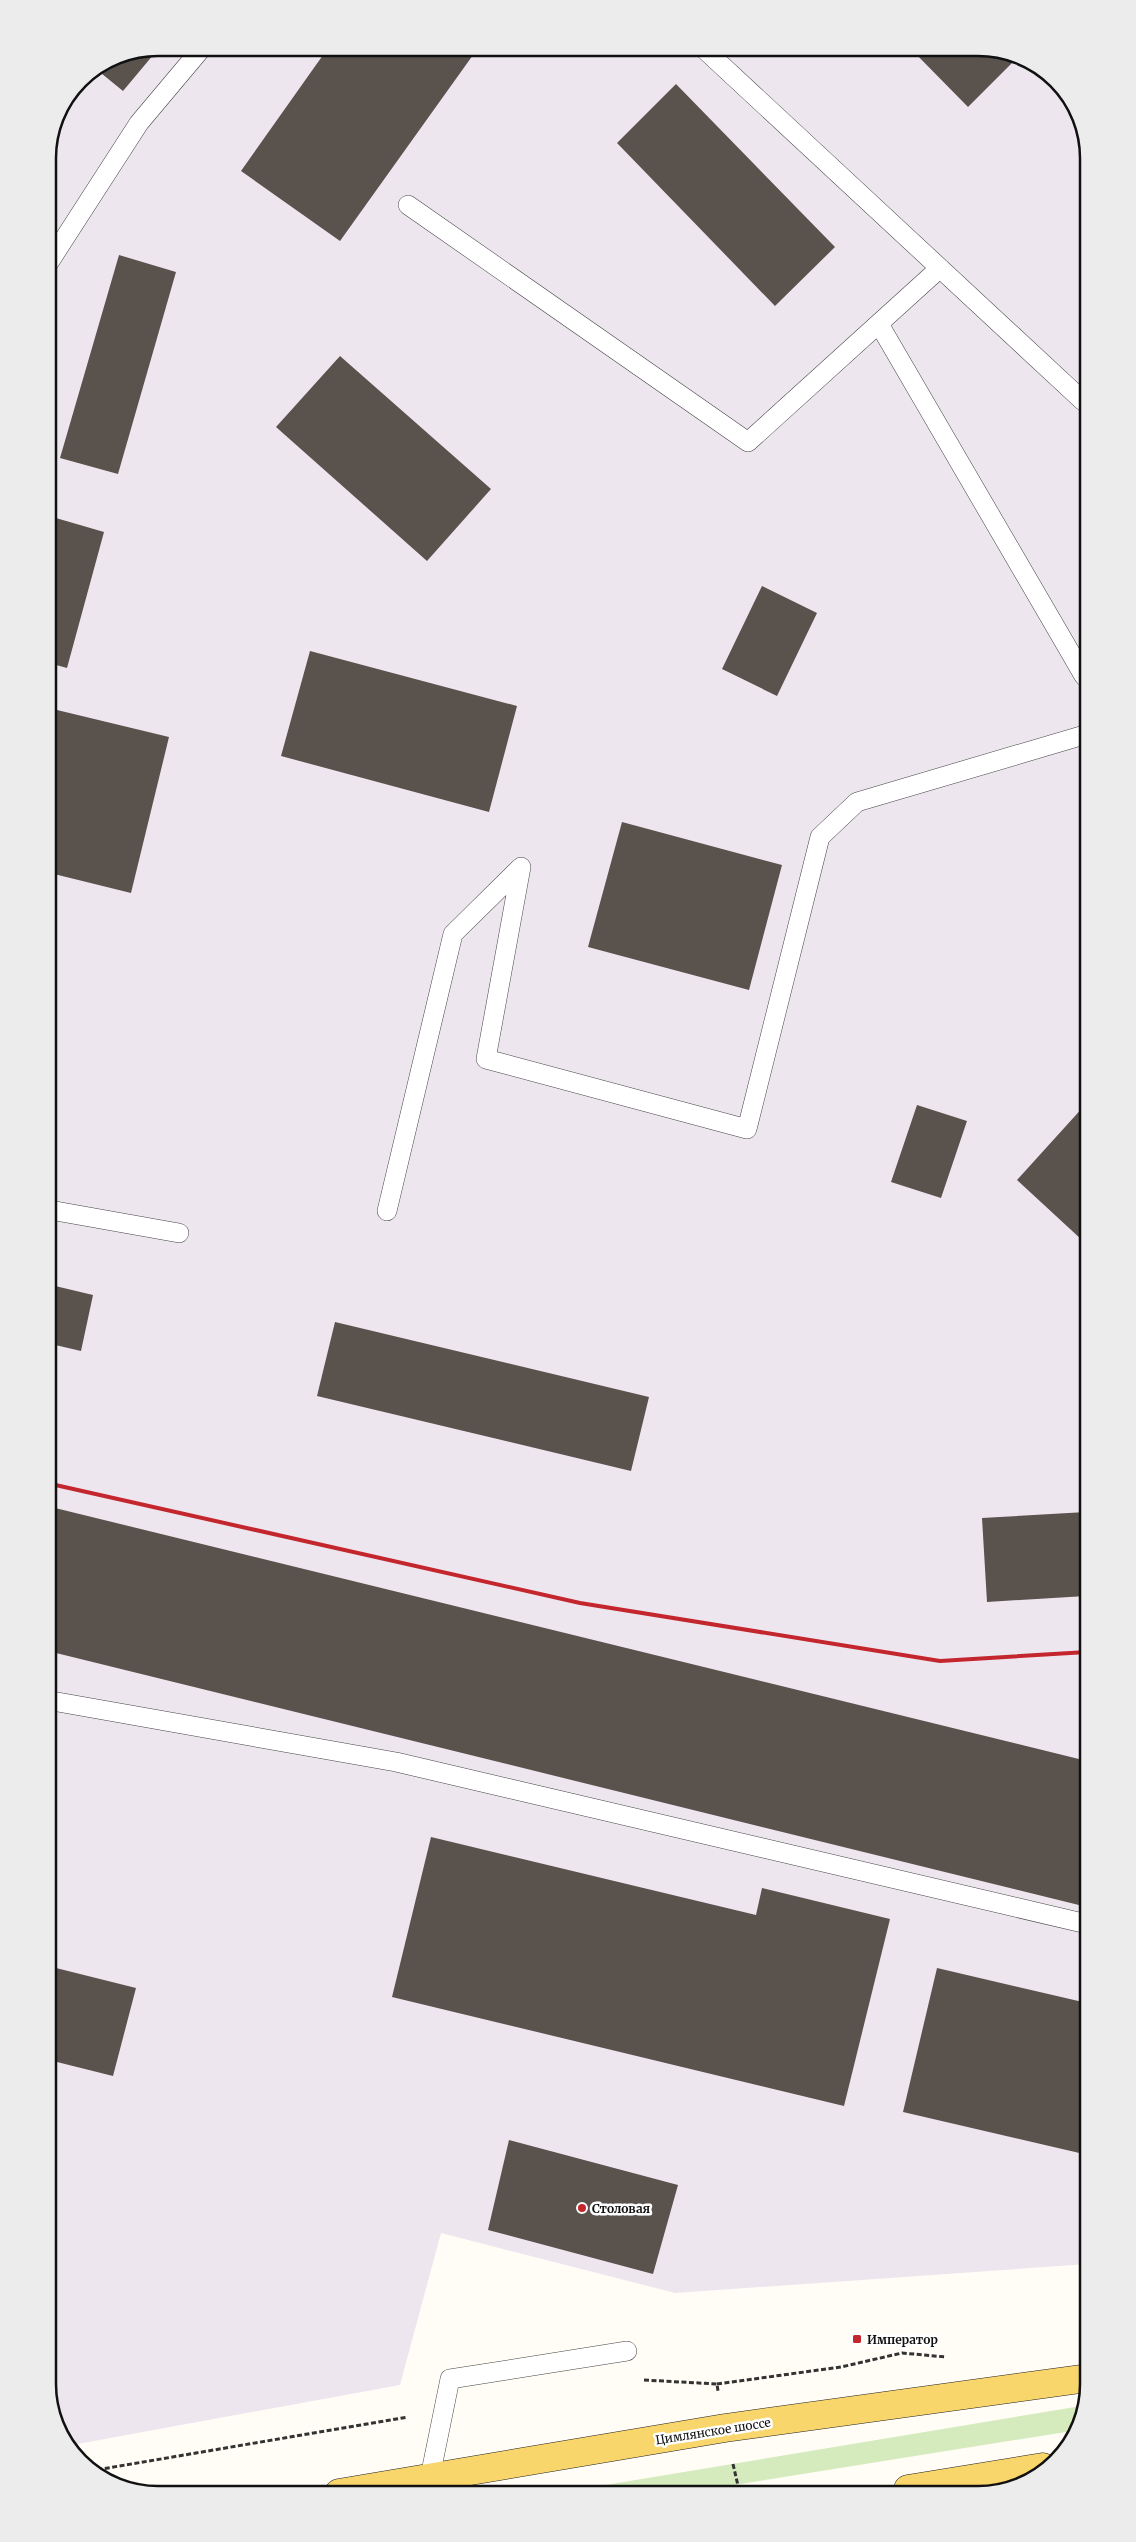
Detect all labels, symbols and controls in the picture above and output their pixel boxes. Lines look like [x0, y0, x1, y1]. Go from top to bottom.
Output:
place label: Столовая [592, 2201, 650, 2216]
marker: Столовая [576, 2202, 588, 2214]
place label: Император [867, 2332, 938, 2347]
marker: Император [851, 2333, 863, 2345]
street label: Цимлянское шоссе [654, 2414, 772, 2448]

